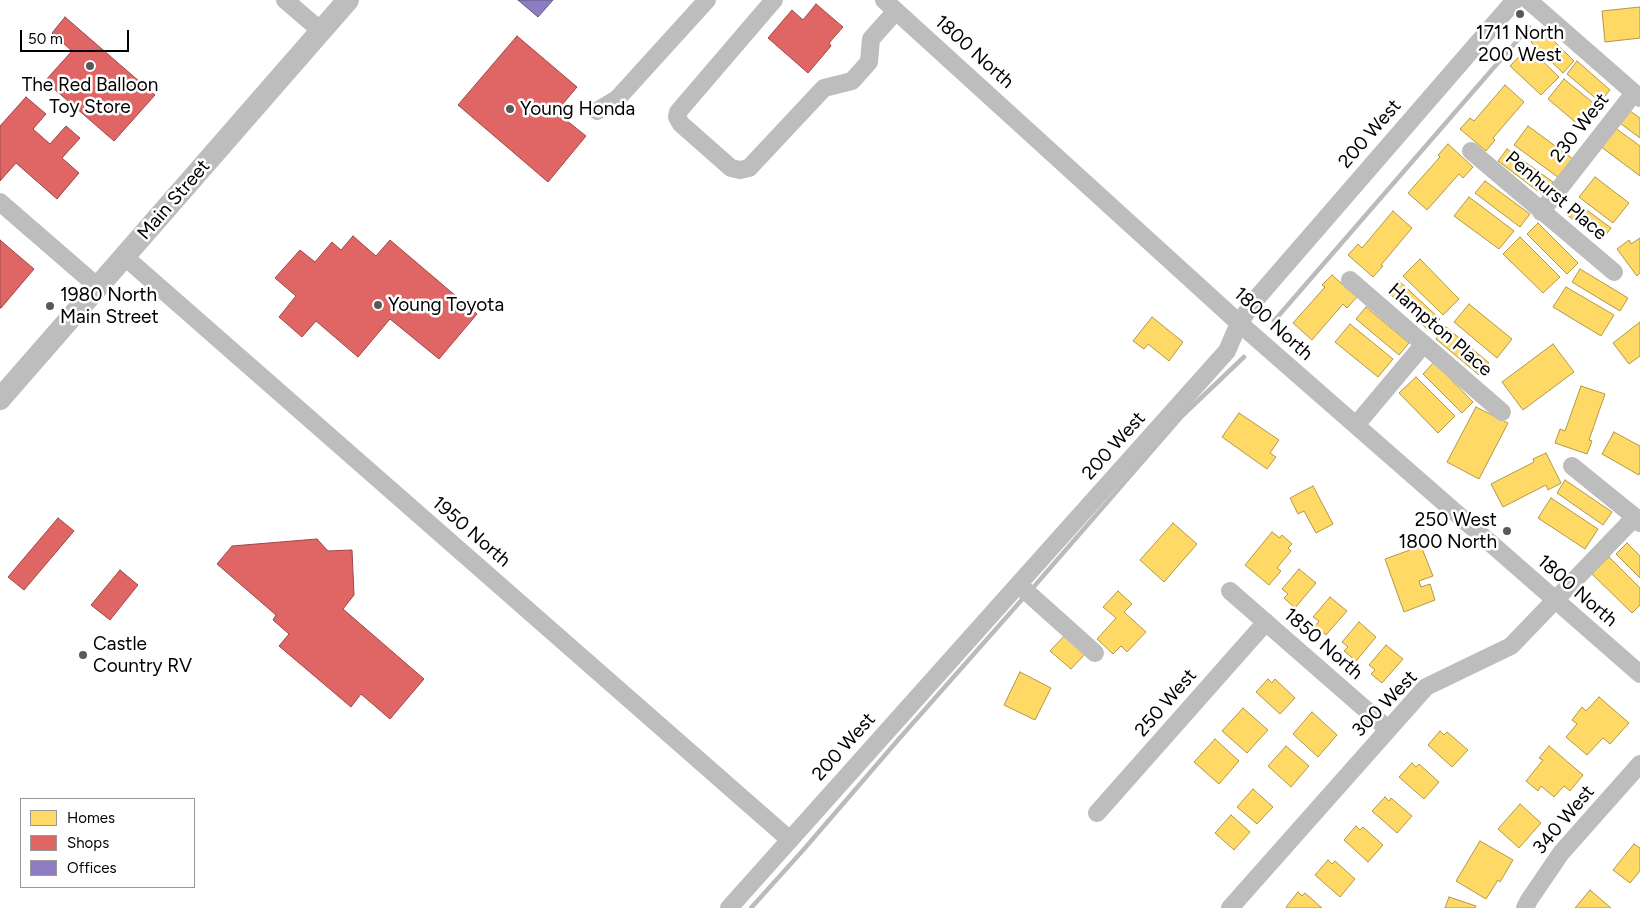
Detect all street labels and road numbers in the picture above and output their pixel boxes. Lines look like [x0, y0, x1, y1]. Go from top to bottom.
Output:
street label: 1800 North [930, 11, 1018, 93]
street label: 230 West [1546, 89, 1614, 167]
street label: 200 West [1334, 95, 1406, 173]
street label: Penhurst Place [1501, 147, 1611, 245]
street label: Main Street [133, 155, 215, 245]
street label: Hampton Place [1383, 279, 1497, 381]
street label: 1800 North [1229, 283, 1317, 365]
street label: 200 West [1078, 407, 1150, 485]
street label: 1950 North [427, 492, 515, 572]
street label: 1800 North [1532, 550, 1622, 632]
street label: 1850 North [1279, 603, 1367, 685]
street label: 250 West [1130, 664, 1202, 742]
street label: 300 West [1348, 666, 1422, 742]
street label: 200 West [808, 708, 880, 786]
street label: 340 West [1529, 781, 1599, 859]

